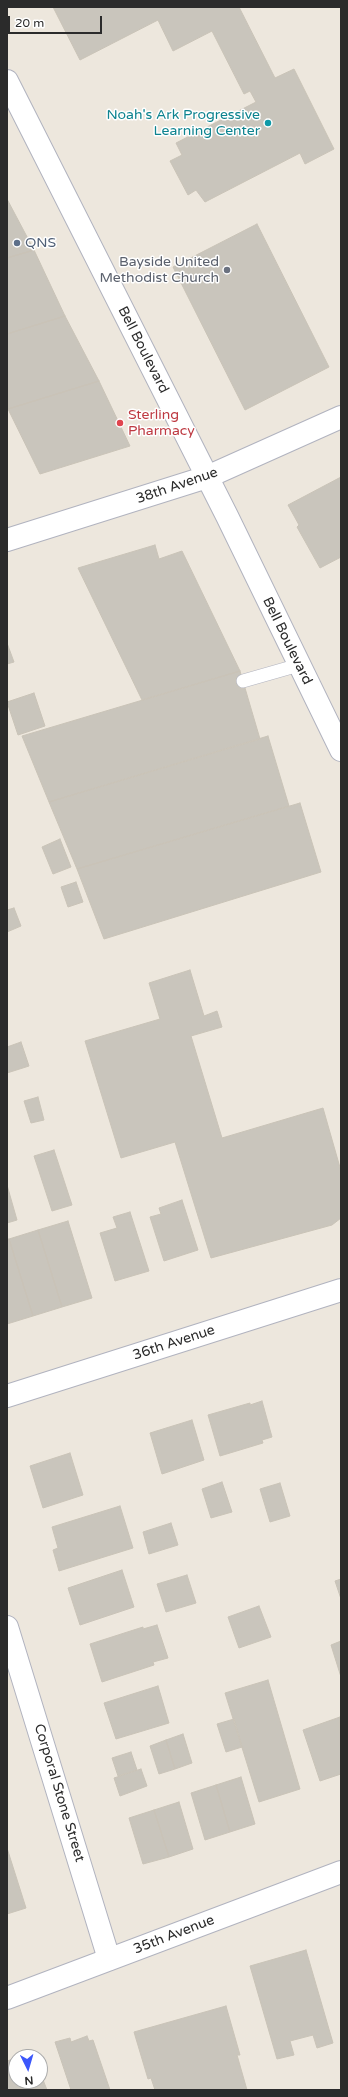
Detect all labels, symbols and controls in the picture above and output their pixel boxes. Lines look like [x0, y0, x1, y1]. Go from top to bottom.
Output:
scale bar [10, 8, 104, 34]
text: 20 m [15, 16, 44, 30]
place label: Noah's Ark Progressive Learning Center [107, 107, 260, 140]
marker: Noah's Ark Progressive Learning Center [263, 118, 273, 128]
place label: QNS [25, 235, 56, 251]
marker: QNS [12, 238, 22, 248]
place label: Bayside United Methodist Church [100, 254, 219, 286]
marker: Bayside United Methodist Church [222, 265, 232, 275]
street label: Bell Boulevard [114, 304, 172, 396]
place label: Sterling Pharmacy [128, 407, 195, 440]
marker: Sterling Pharmacy [115, 418, 125, 428]
street label: 38th Avenue [134, 464, 220, 508]
street label: Bell Boulevard [259, 594, 315, 688]
street label: 36th Avenue [131, 1322, 217, 1364]
street label: Corporal Stone Street [30, 1722, 88, 1864]
street label: 35th Avenue [131, 1912, 217, 1958]
north arrow [8, 2049, 48, 2089]
text: N [24, 2074, 34, 2087]

